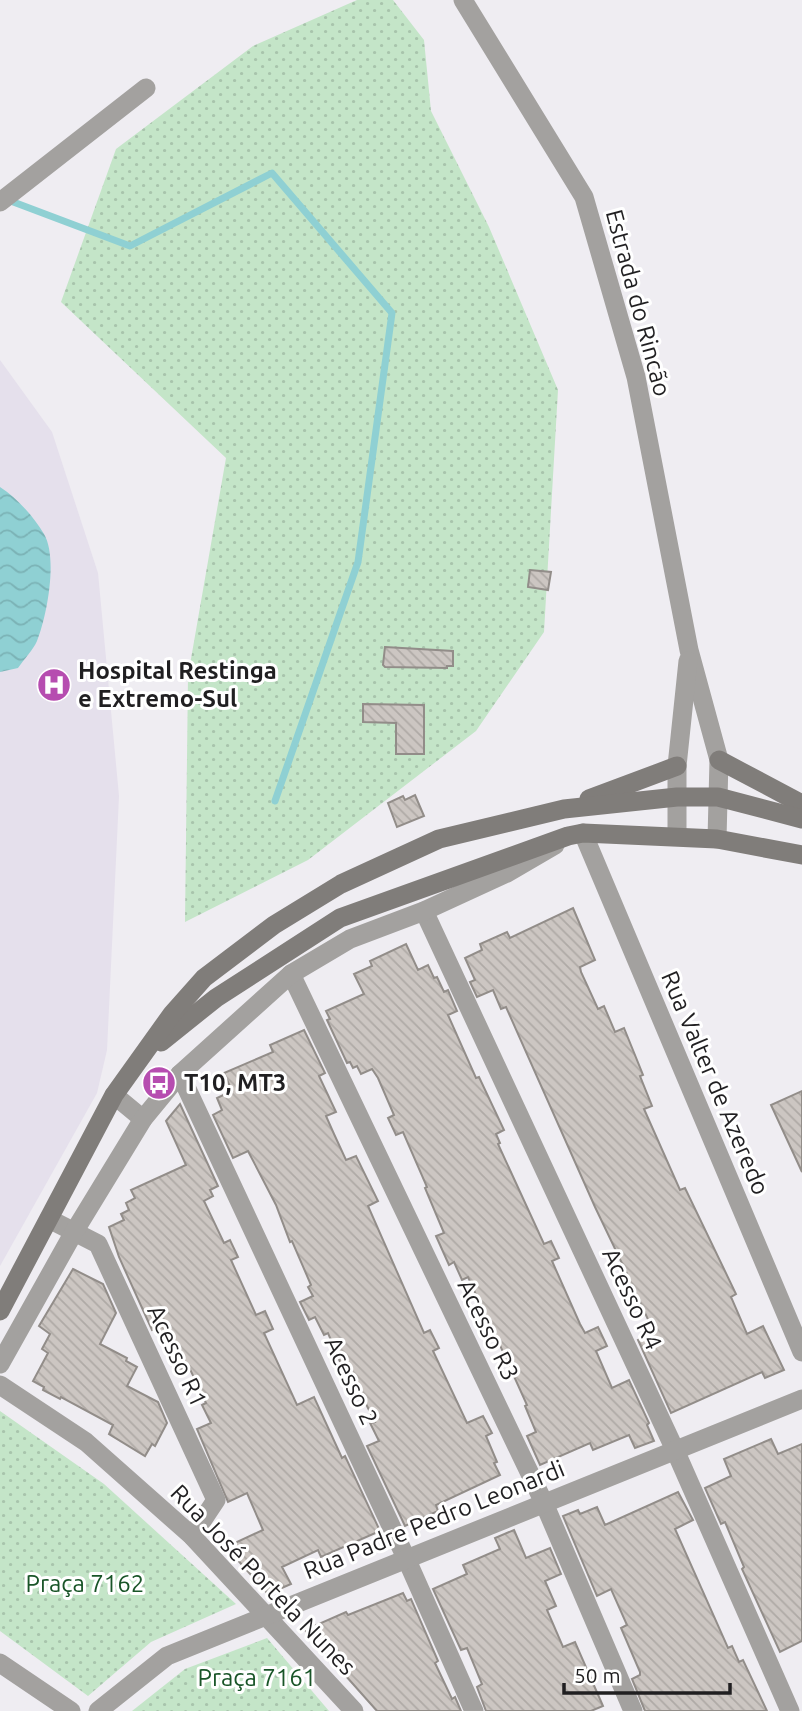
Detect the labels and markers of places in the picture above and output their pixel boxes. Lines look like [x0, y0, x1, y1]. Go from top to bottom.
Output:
place label: Hospital Restinga e Extremo-Sul [78, 657, 277, 712]
hospital icon: Hospital Restinga e Extremo-Sul [35, 666, 73, 704]
bus stop icon: T10, MT3 [140, 1064, 178, 1102]
place label: T10, MT3 [184, 1069, 286, 1096]

